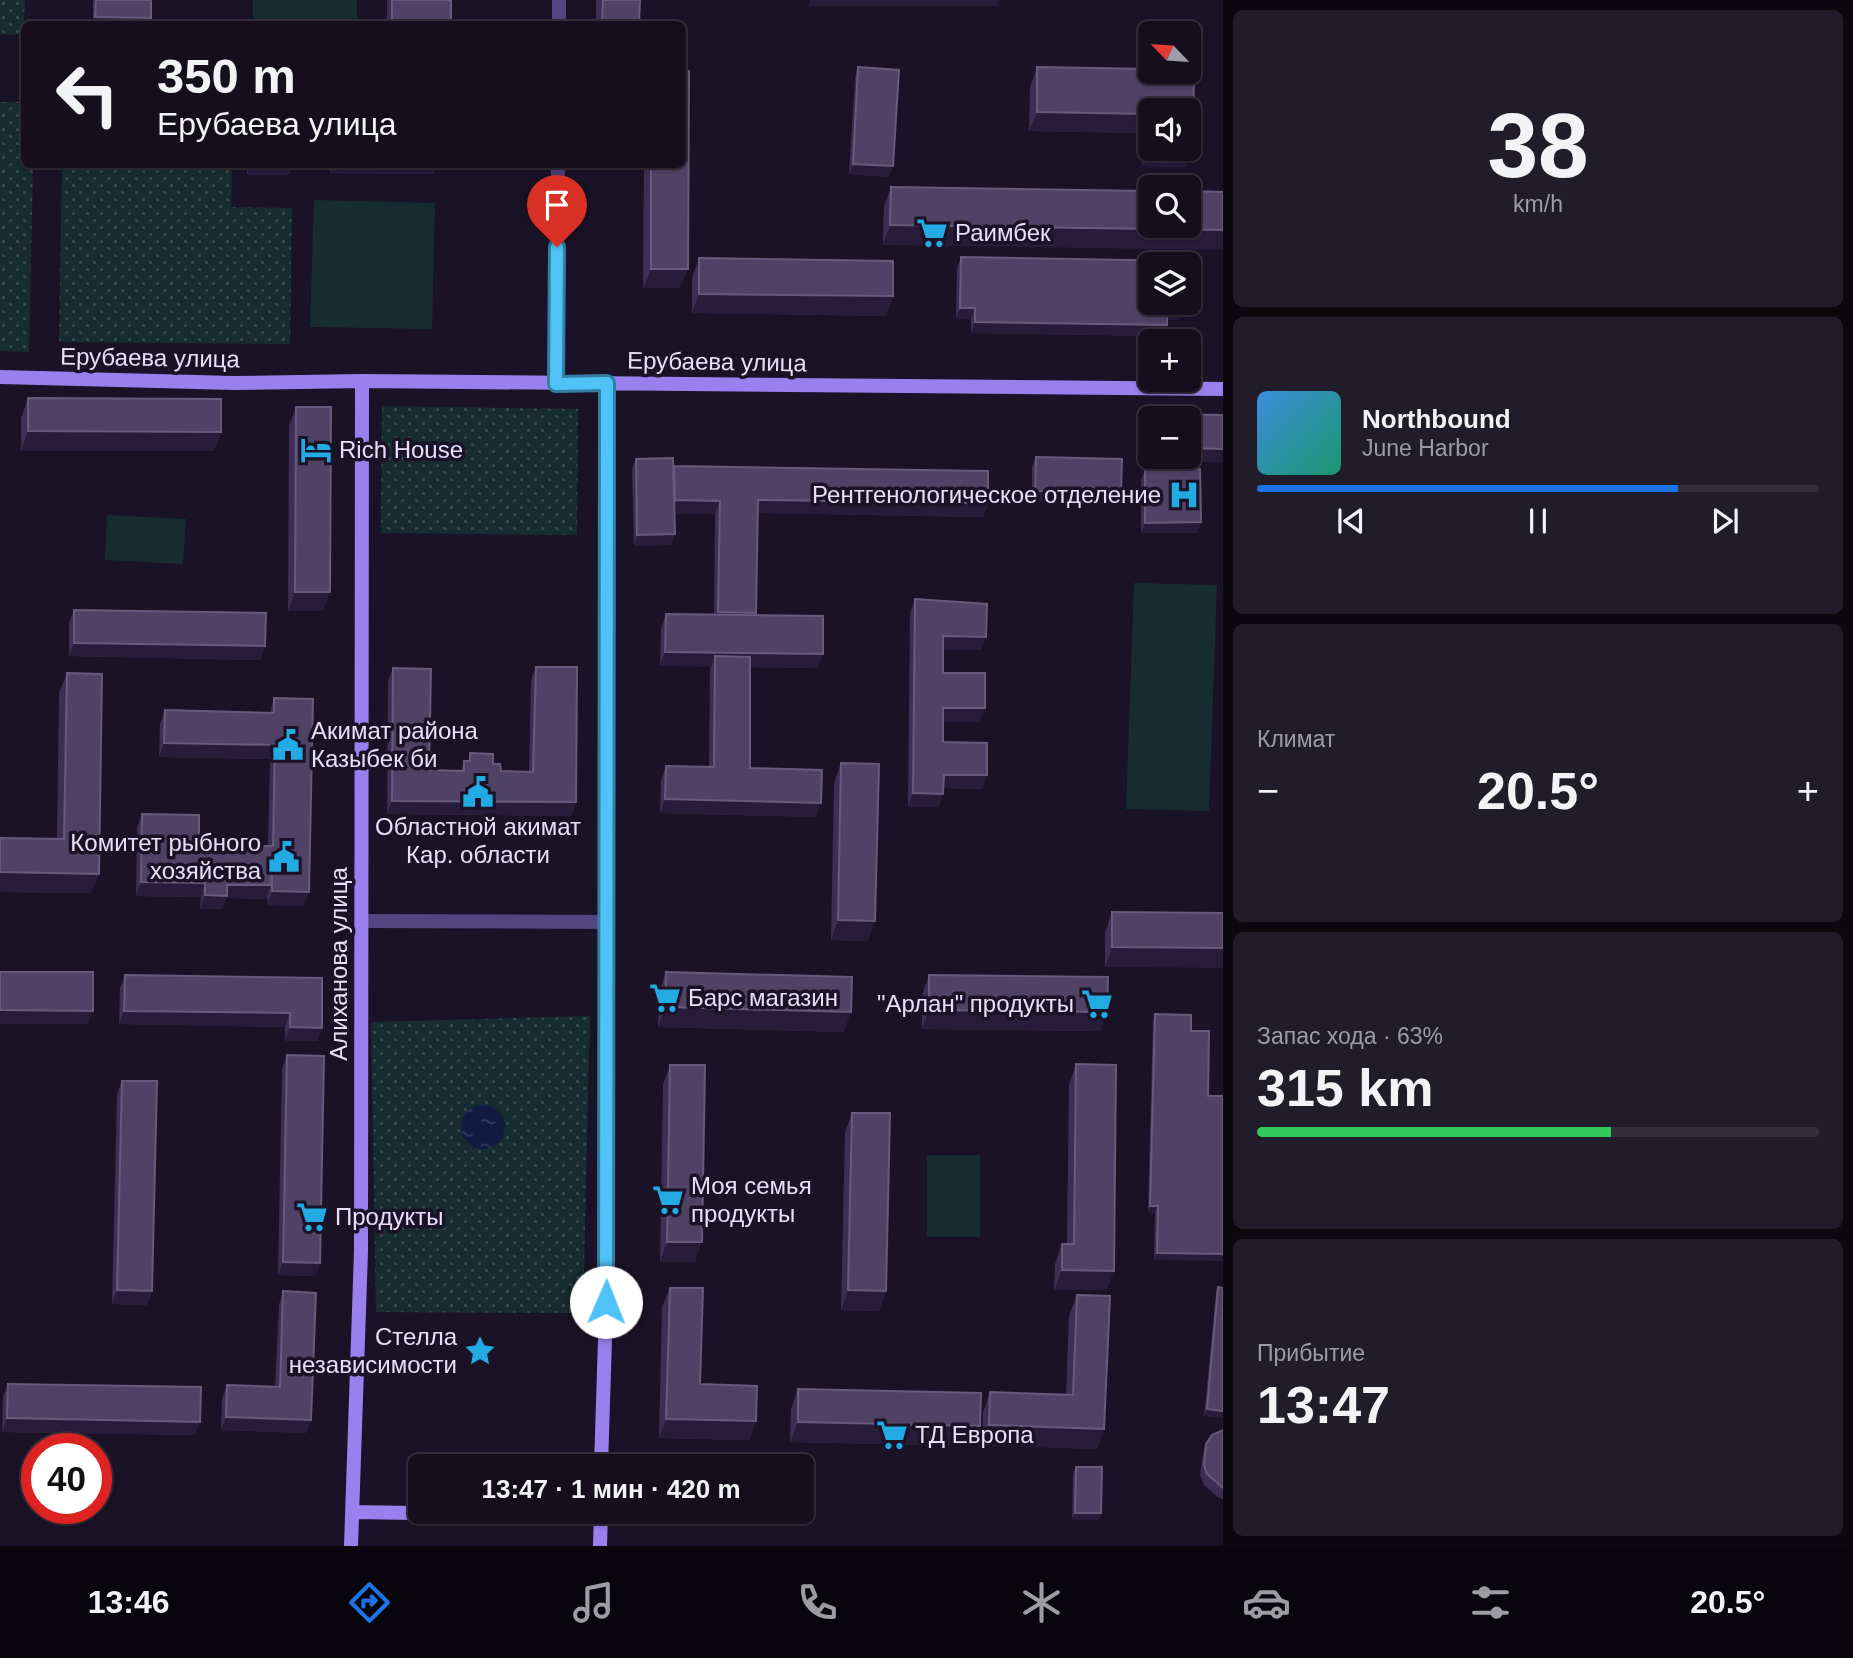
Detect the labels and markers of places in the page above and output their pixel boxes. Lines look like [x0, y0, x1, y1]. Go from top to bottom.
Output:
pin [527, 175, 587, 247]
supermarket icon: Раимбек [915, 216, 949, 250]
place label: Раимбек [955, 219, 1051, 246]
hotel icon: Rich House [299, 433, 333, 467]
place label: Rich House [339, 436, 463, 463]
hospital icon: Рентгенологическое отделение [1167, 478, 1201, 512]
place label: Рентгенологическое отделение [812, 481, 1161, 508]
place label: Акимат района Казыбек би [311, 717, 479, 772]
public building icon: Акимат района Казыбек би [271, 728, 305, 762]
public building icon: Областной акимат Кар. области [461, 775, 495, 809]
place label: Областной акимат Кар. области [375, 813, 581, 868]
place label: Комитет рыбного хозяйства [70, 829, 262, 884]
public building icon: Комитет рыбного хозяйства [267, 840, 301, 874]
supermarket icon: Барс магазин [648, 981, 682, 1015]
place label: Барс магазин [688, 984, 838, 1011]
supermarket icon: "Арлан" продукты [1080, 987, 1114, 1021]
place label: "Арлан" продукты [877, 990, 1074, 1017]
place label: Моя семья продукты [691, 1172, 812, 1227]
supermarket icon: Моя семья продукты [651, 1183, 685, 1217]
supermarket icon: Продукты [295, 1200, 329, 1234]
place label: Продукты [335, 1203, 443, 1230]
place label: Стелла независимости [289, 1323, 458, 1378]
place icon: Стелла независимости [463, 1334, 497, 1368]
supermarket icon: ТД Европа [875, 1418, 909, 1452]
place label: ТД Европа [915, 1421, 1034, 1448]

